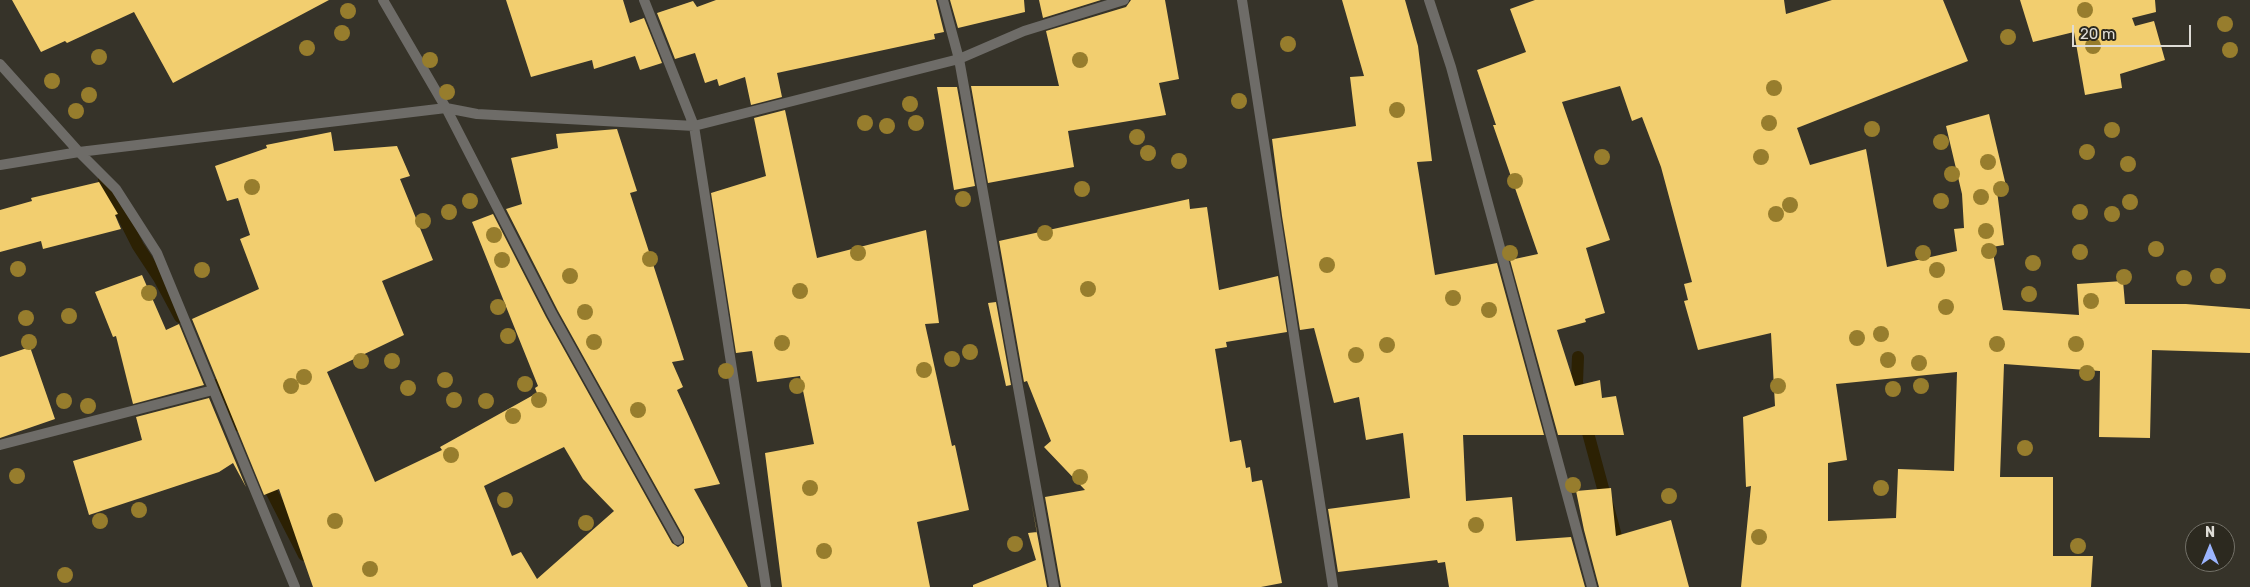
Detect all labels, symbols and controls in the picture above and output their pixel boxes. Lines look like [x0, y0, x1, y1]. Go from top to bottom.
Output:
scale bar [2075, 15, 2194, 47]
text: 20 m [2080, 25, 2115, 43]
north arrow [2185, 522, 2235, 572]
text: N [2205, 524, 2215, 541]

